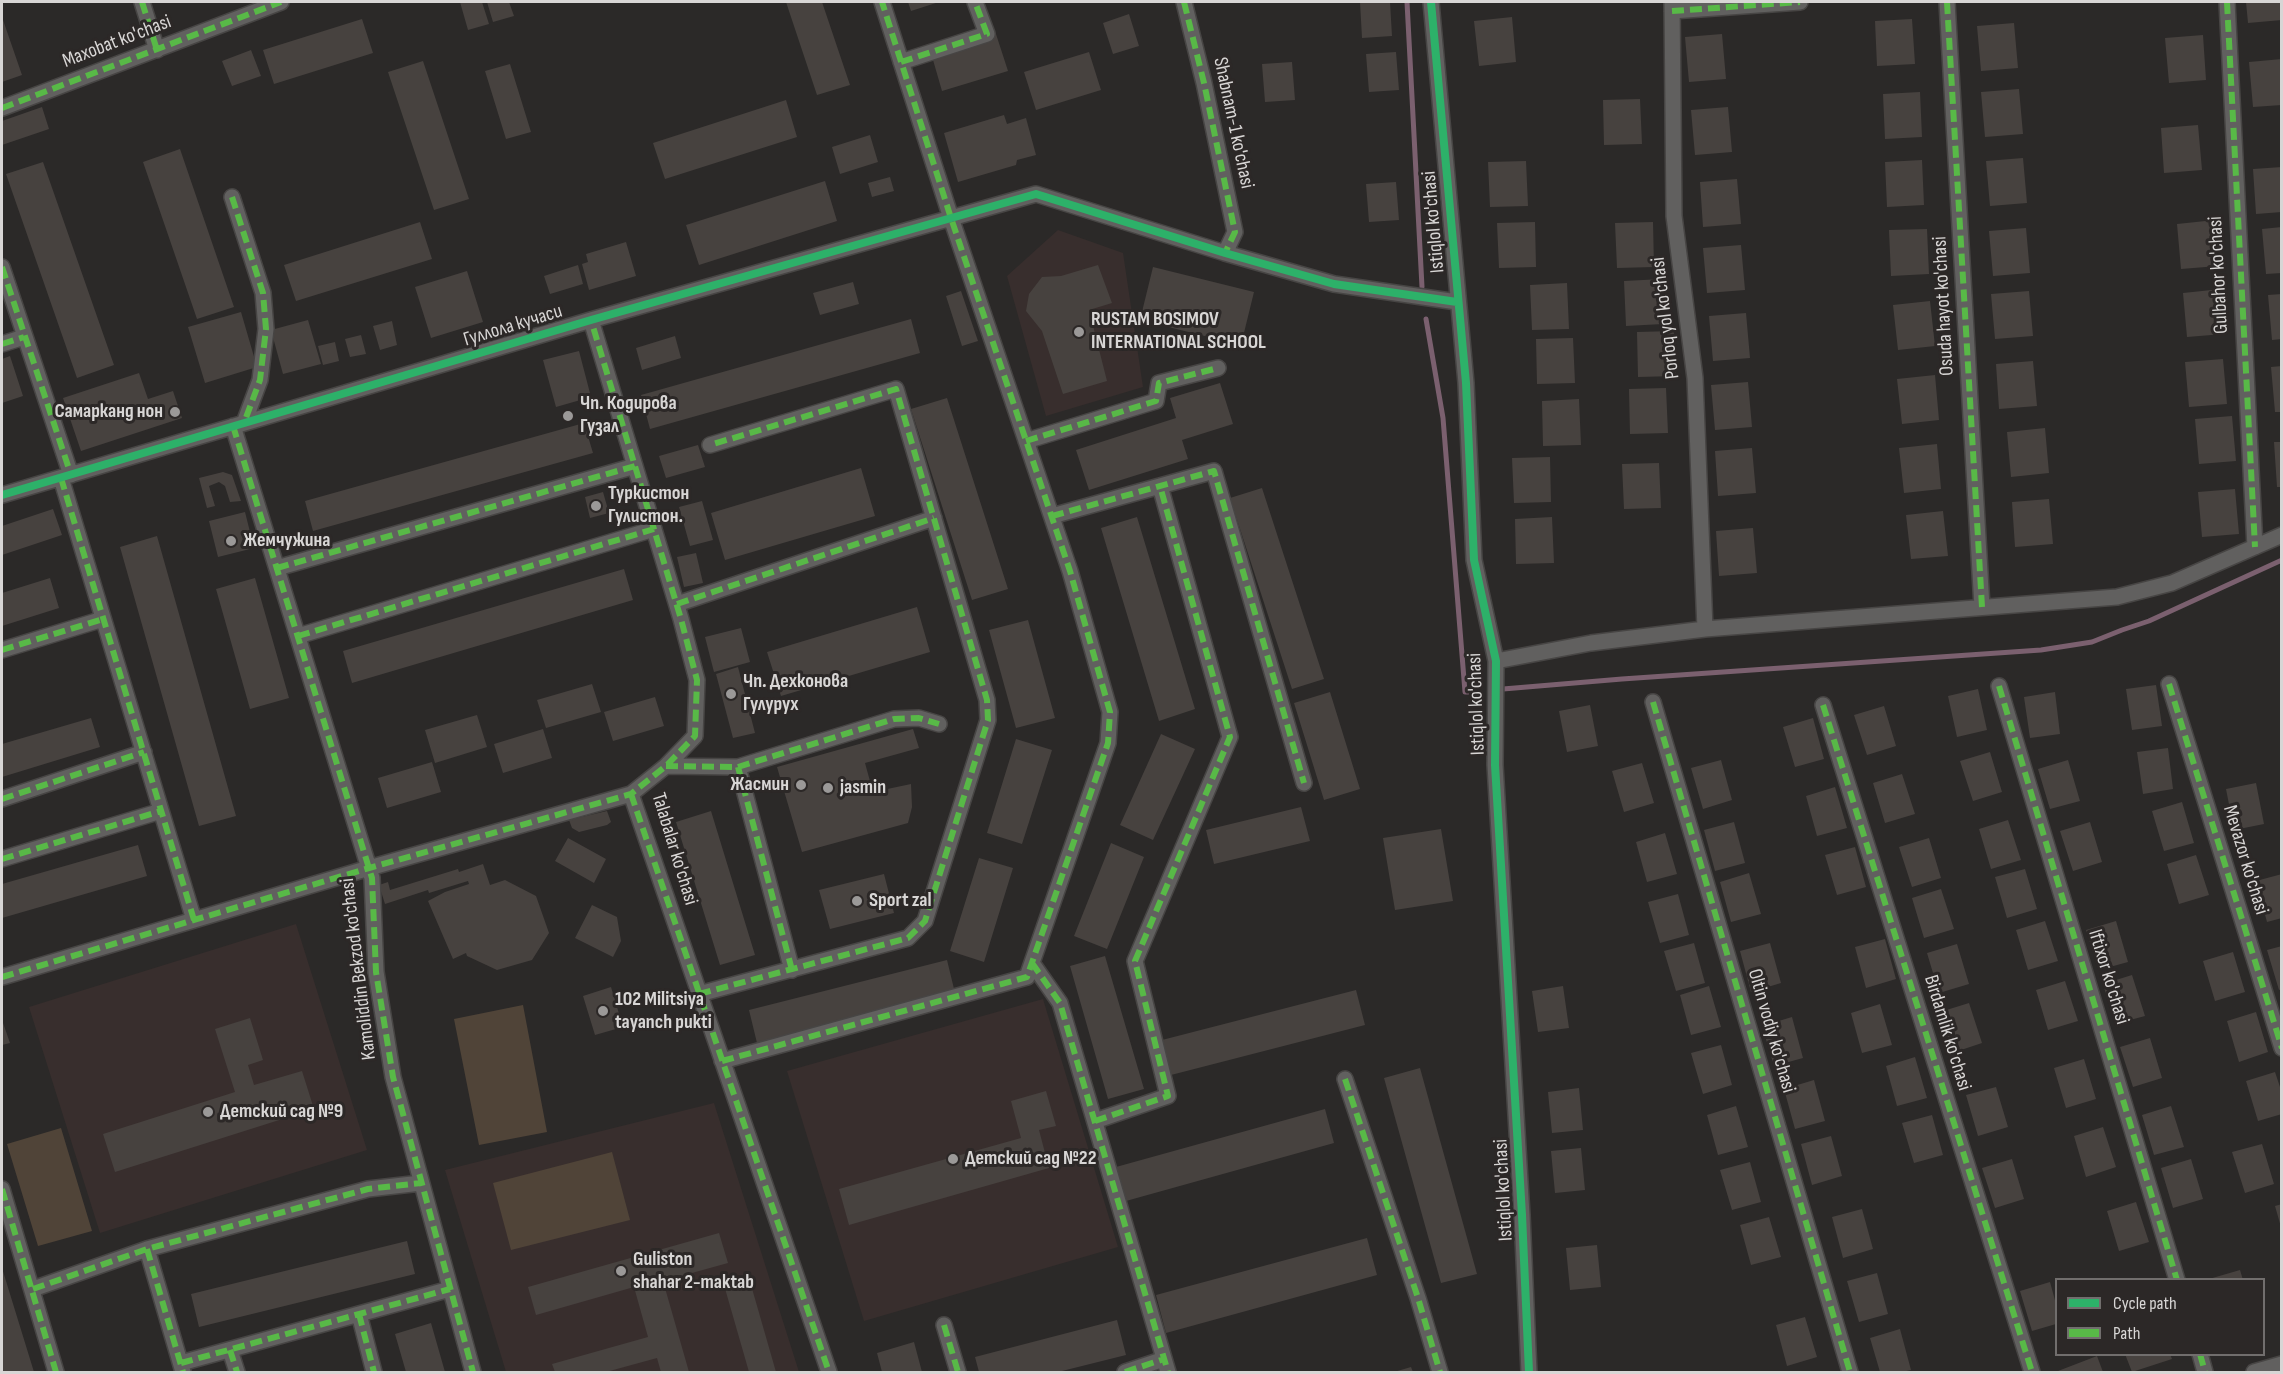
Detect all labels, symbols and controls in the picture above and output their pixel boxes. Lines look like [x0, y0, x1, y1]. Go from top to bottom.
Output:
street label: Maxobat ko'chasi [59, 10, 175, 74]
street label: Shabnam-1 ko'chasi [1207, 55, 1259, 191]
street label: Istiqlol ko'chasi [1418, 170, 1450, 274]
street label: Gulbahor ko'chasi [2204, 216, 2234, 334]
street label: Osuda hayot ko'chasi [1928, 236, 1960, 376]
street label: Porloq yol ko'chasi [1647, 256, 1685, 380]
street label: Гуллола кучаси [461, 300, 565, 352]
place label: RUSTAM BOSIMOV INTERNATIONAL SCHOOL [1091, 308, 1266, 355]
marker: RUSTAM BOSIMOV INTERNATIONAL SCHOOL [1072, 325, 1086, 339]
place label: Чп. Кодирова Гузал [580, 392, 677, 439]
place label: Самарканд нон [54, 400, 163, 424]
marker: Самарканд нон [168, 405, 182, 419]
marker: Чп. Кодирова Гузал [561, 409, 575, 423]
place label: Туркистон Гулистон. [608, 482, 689, 529]
marker: Туркистон Гулистон. [589, 499, 603, 513]
place label: Жемчужина [243, 529, 330, 553]
marker: Жемчужина [224, 534, 238, 548]
street label: Istiqlol ko'chasi [1463, 653, 1491, 755]
place label: Чп. Дехконова Гулурух [743, 670, 848, 717]
marker: Чп. Дехконова Гулурух [724, 687, 738, 701]
place label: Жасмин [730, 773, 789, 797]
place label: jasmin [840, 776, 886, 800]
marker: Жасмин [794, 778, 808, 792]
marker: jasmin [821, 781, 835, 795]
street label: Talabalar ko'chasi [646, 790, 702, 908]
street label: Mevazor ko'chasi [2217, 802, 2273, 918]
street label: Kamoliddin Bekzod ko'chasi [336, 877, 382, 1061]
place label: Sport zal [869, 889, 932, 913]
marker: Sport zal [850, 894, 864, 908]
street label: Iftixor ko'chasi [2082, 927, 2134, 1027]
street label: Oltin vodiy ko'chasi [1742, 966, 1800, 1096]
street label: Birdamlik ko'chasi [1918, 972, 1976, 1094]
place label: 102 Militsiya tayanch pukti [615, 988, 712, 1035]
marker: 102 Militsiya tayanch pukti [596, 1004, 610, 1018]
place label: Детский сад №9 [220, 1100, 343, 1124]
marker: Детский сад №9 [201, 1105, 215, 1119]
street label: Istiqlol ko'chasi [1489, 1138, 1519, 1242]
place label: Детский сад №22 [965, 1147, 1096, 1171]
marker: Детский сад №22 [946, 1152, 960, 1166]
place label: Guliston shahar 2-maktab [633, 1248, 754, 1295]
marker: Guliston shahar 2-maktab [614, 1264, 628, 1278]
legend [2055, 1278, 2265, 1356]
text: Cycle path [2113, 1293, 2177, 1314]
text: Path [2113, 1323, 2141, 1344]

